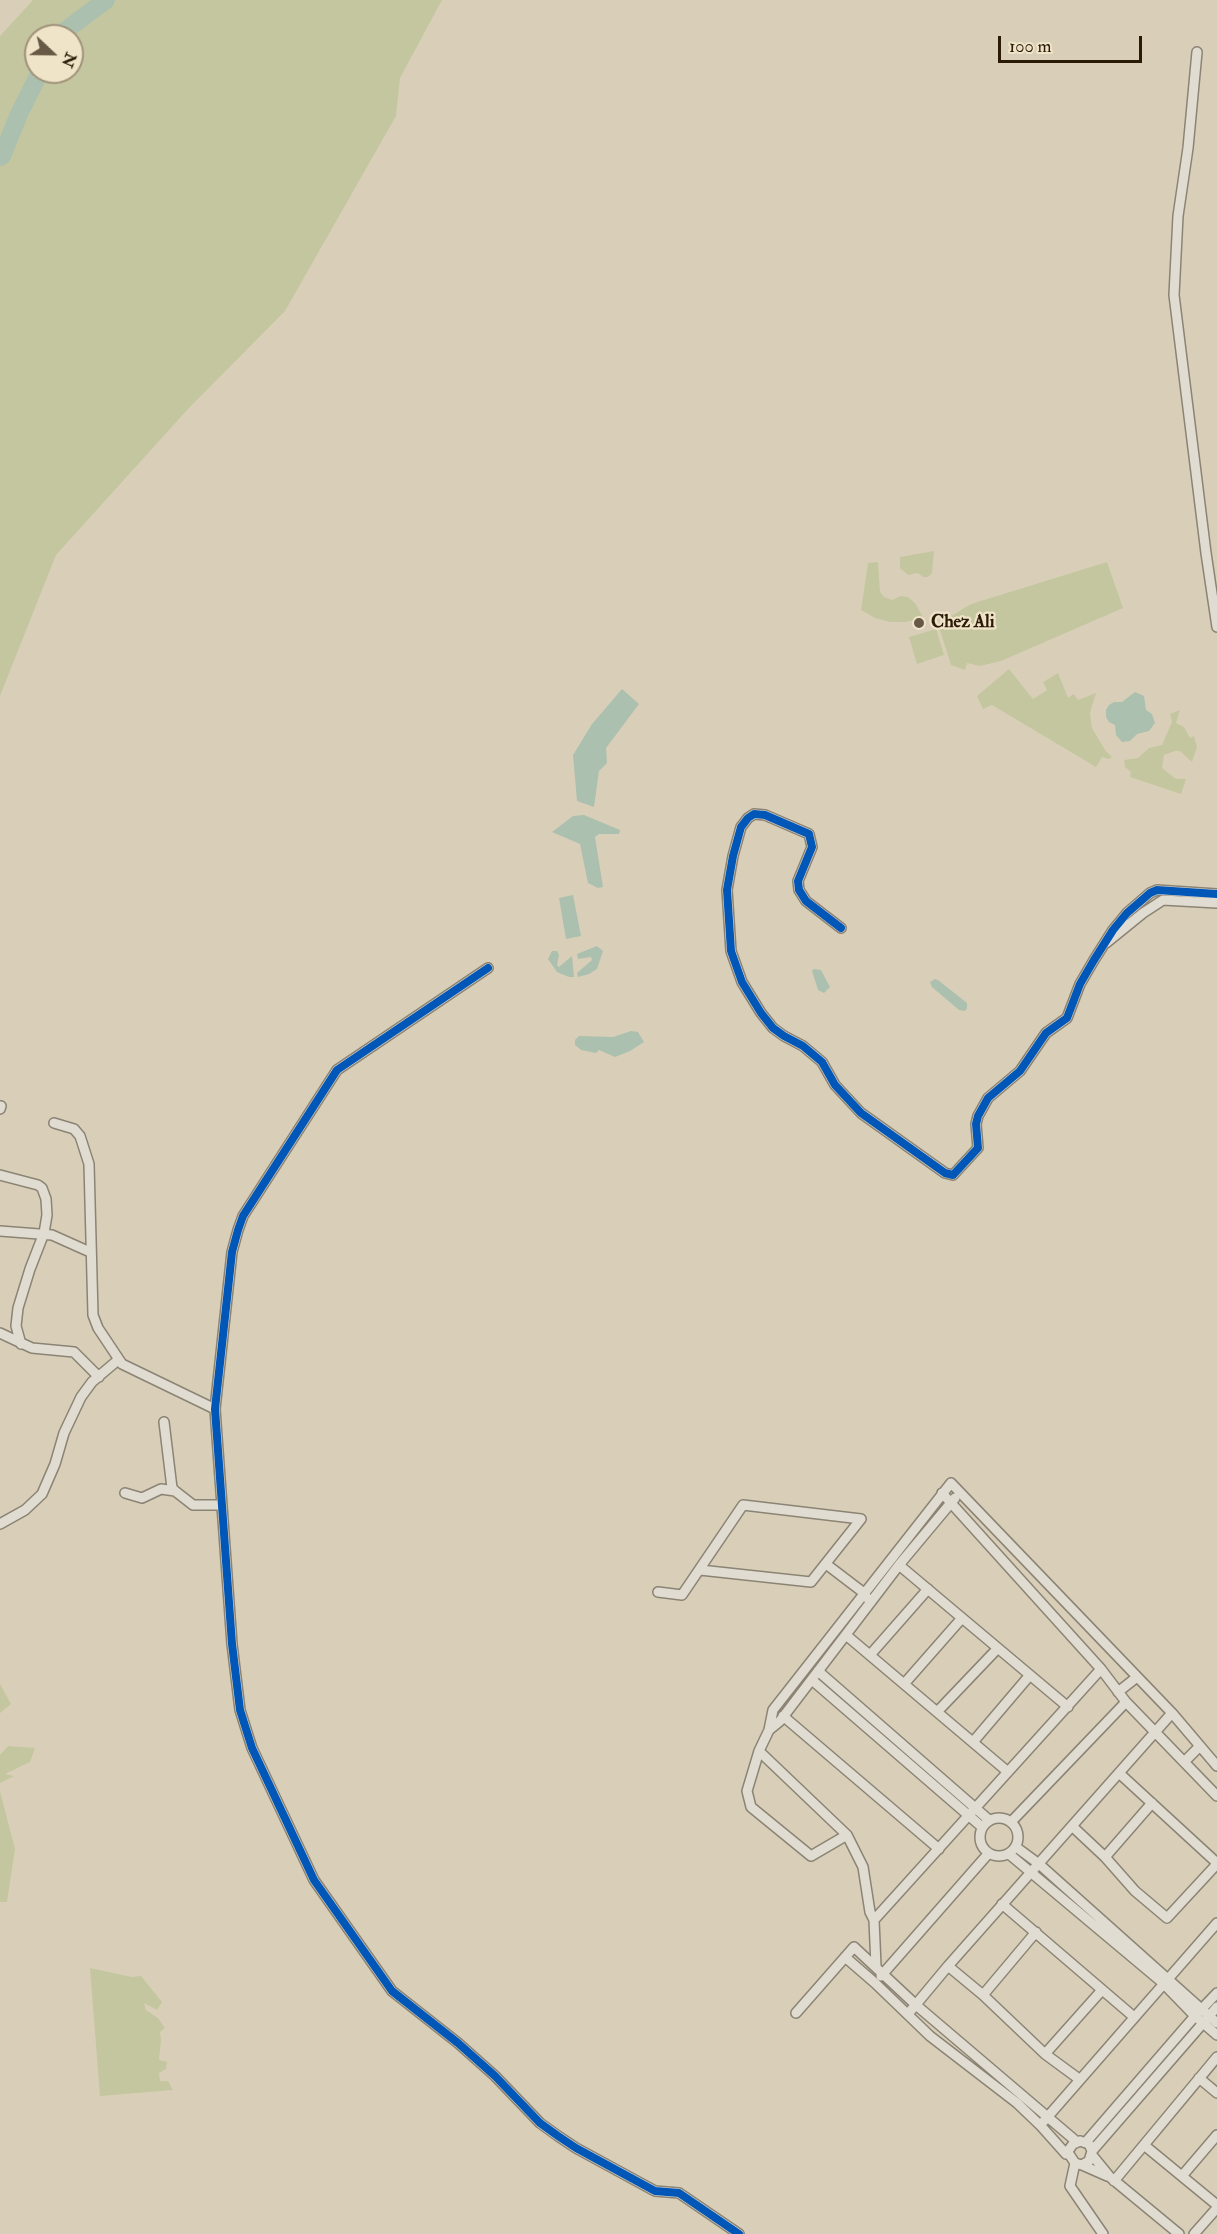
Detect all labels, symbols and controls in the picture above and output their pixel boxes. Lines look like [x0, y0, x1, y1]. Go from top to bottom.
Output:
north arrow [24, 24, 84, 84]
scale bar [1001, 24, 1145, 62]
text: 100 m [1009, 35, 1052, 58]
text: N [57, 50, 81, 70]
place label: Chez Ali [931, 612, 994, 634]
marker: Chez Ali [912, 616, 926, 630]

